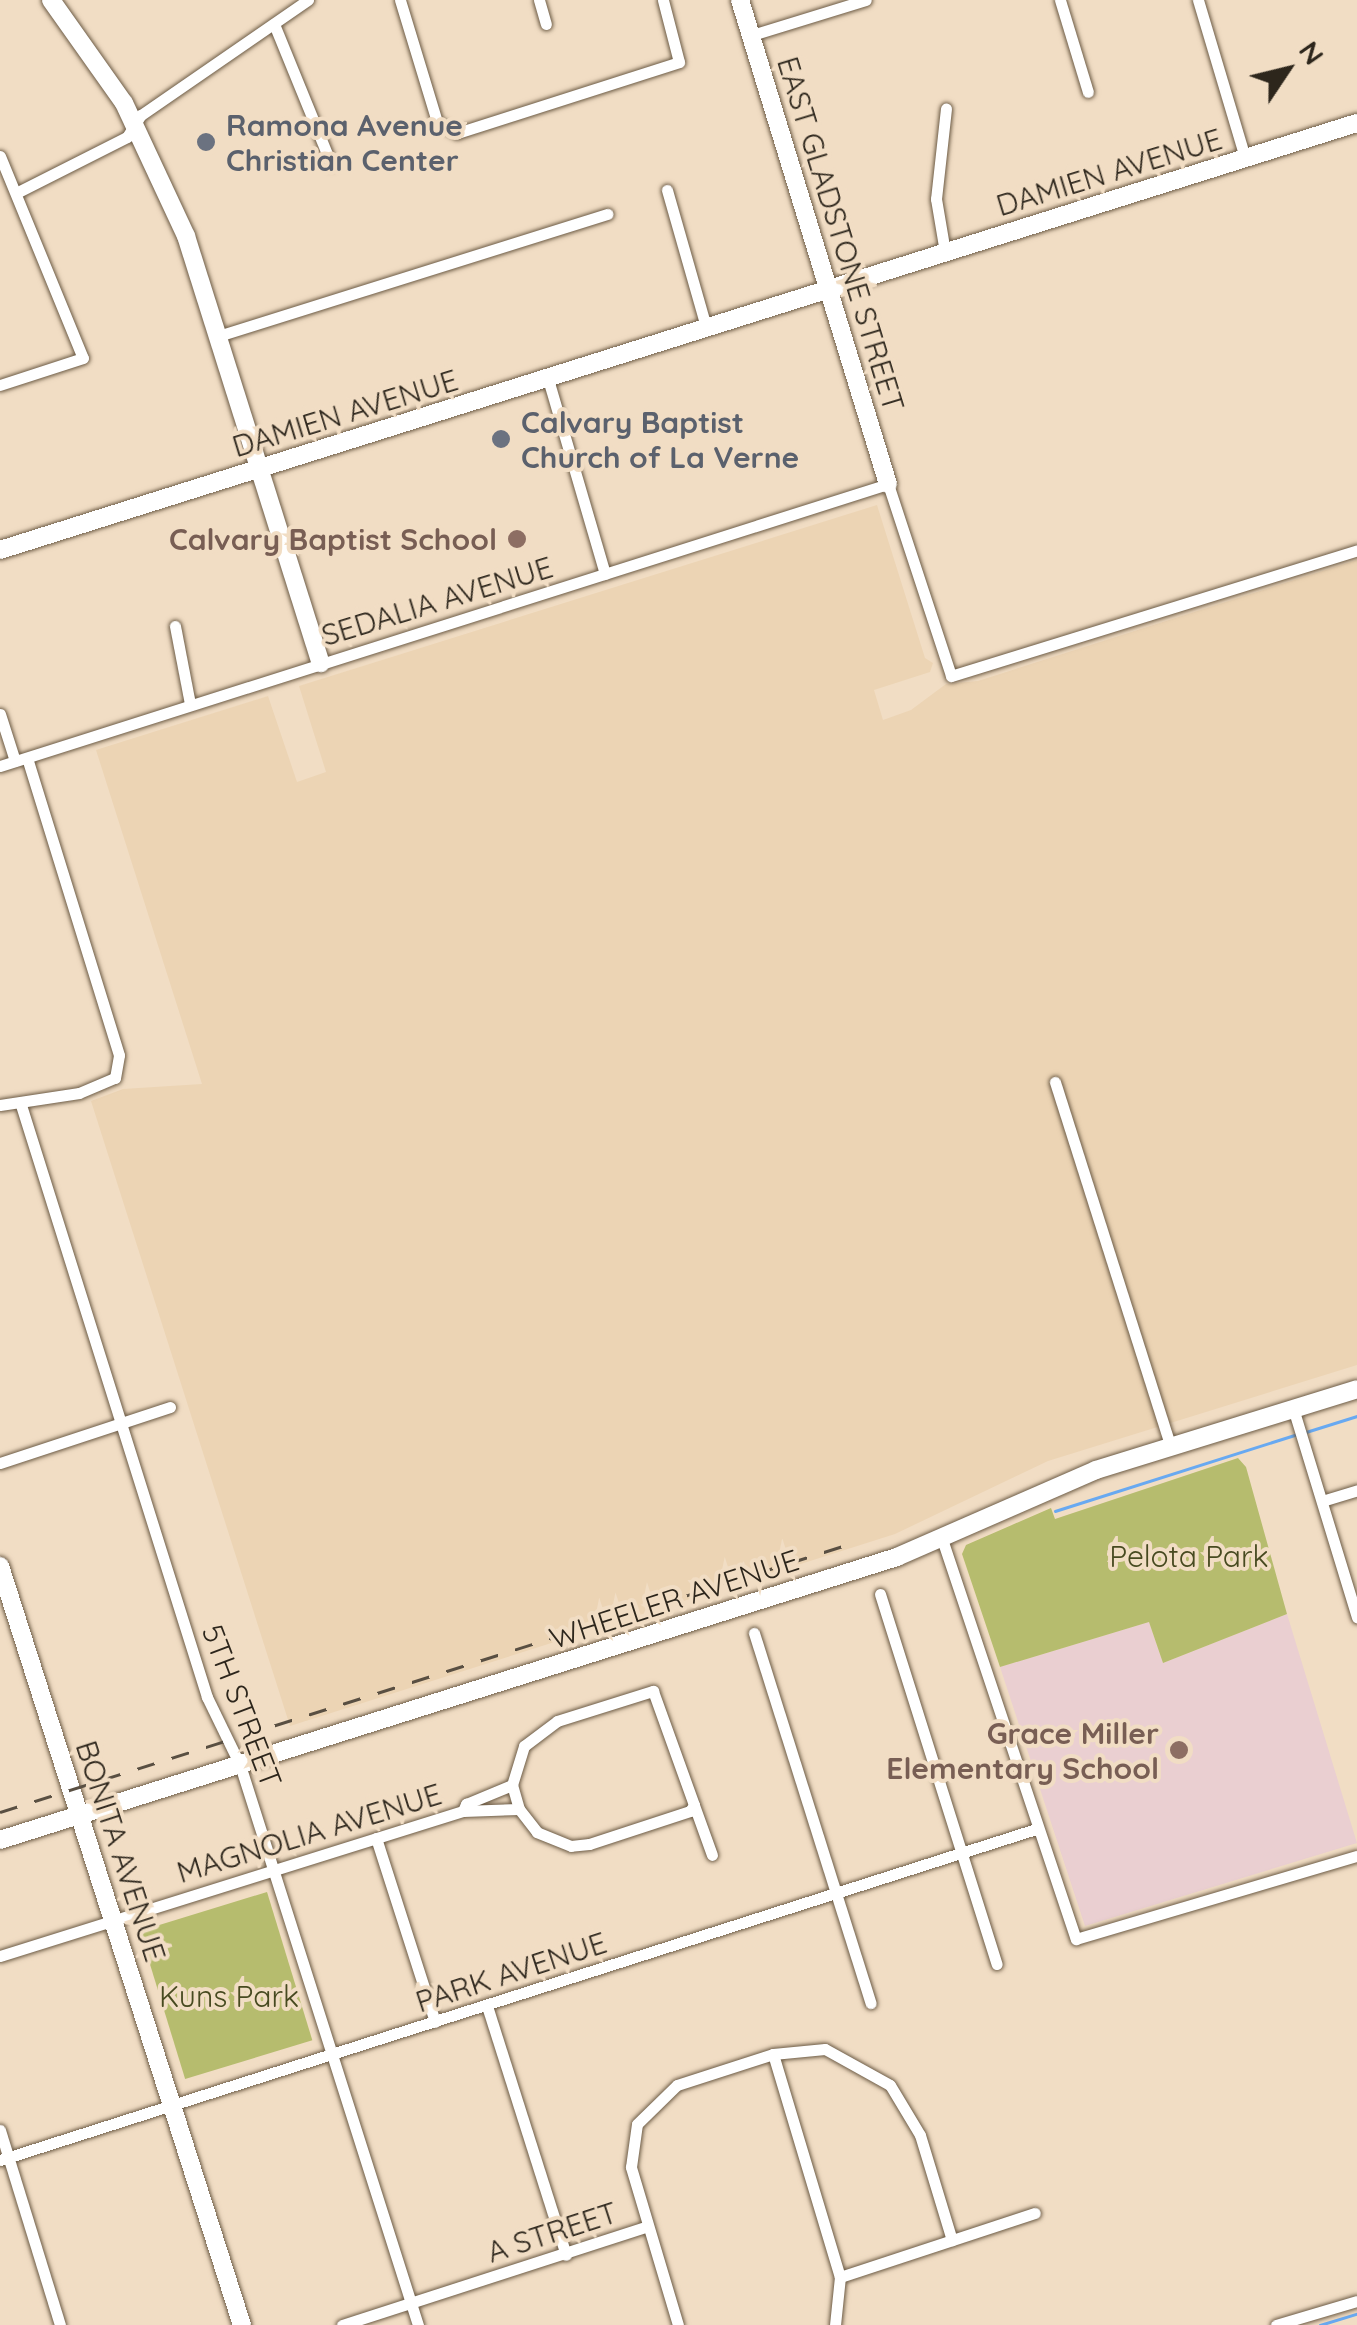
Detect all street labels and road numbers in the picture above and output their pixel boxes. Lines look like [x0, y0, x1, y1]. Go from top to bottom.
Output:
street label: EAST GLADSTONE STREET [770, 52, 912, 416]
street label: DAMIEN AVENUE [992, 121, 1226, 223]
street label: DAMIEN AVENUE [228, 362, 462, 464]
street label: SEDALIA AVENUE [317, 549, 557, 653]
street label: WHEELER AVENUE [545, 1542, 803, 1656]
street label: 5TH STREET [194, 1619, 290, 1793]
street label: BONITA AVENUE [68, 1736, 174, 1966]
street label: MAGNOLIA AVENUE [172, 1776, 446, 1890]
street label: PARK AVENUE [411, 1924, 611, 2020]
street label: A STREET [482, 2194, 622, 2270]

